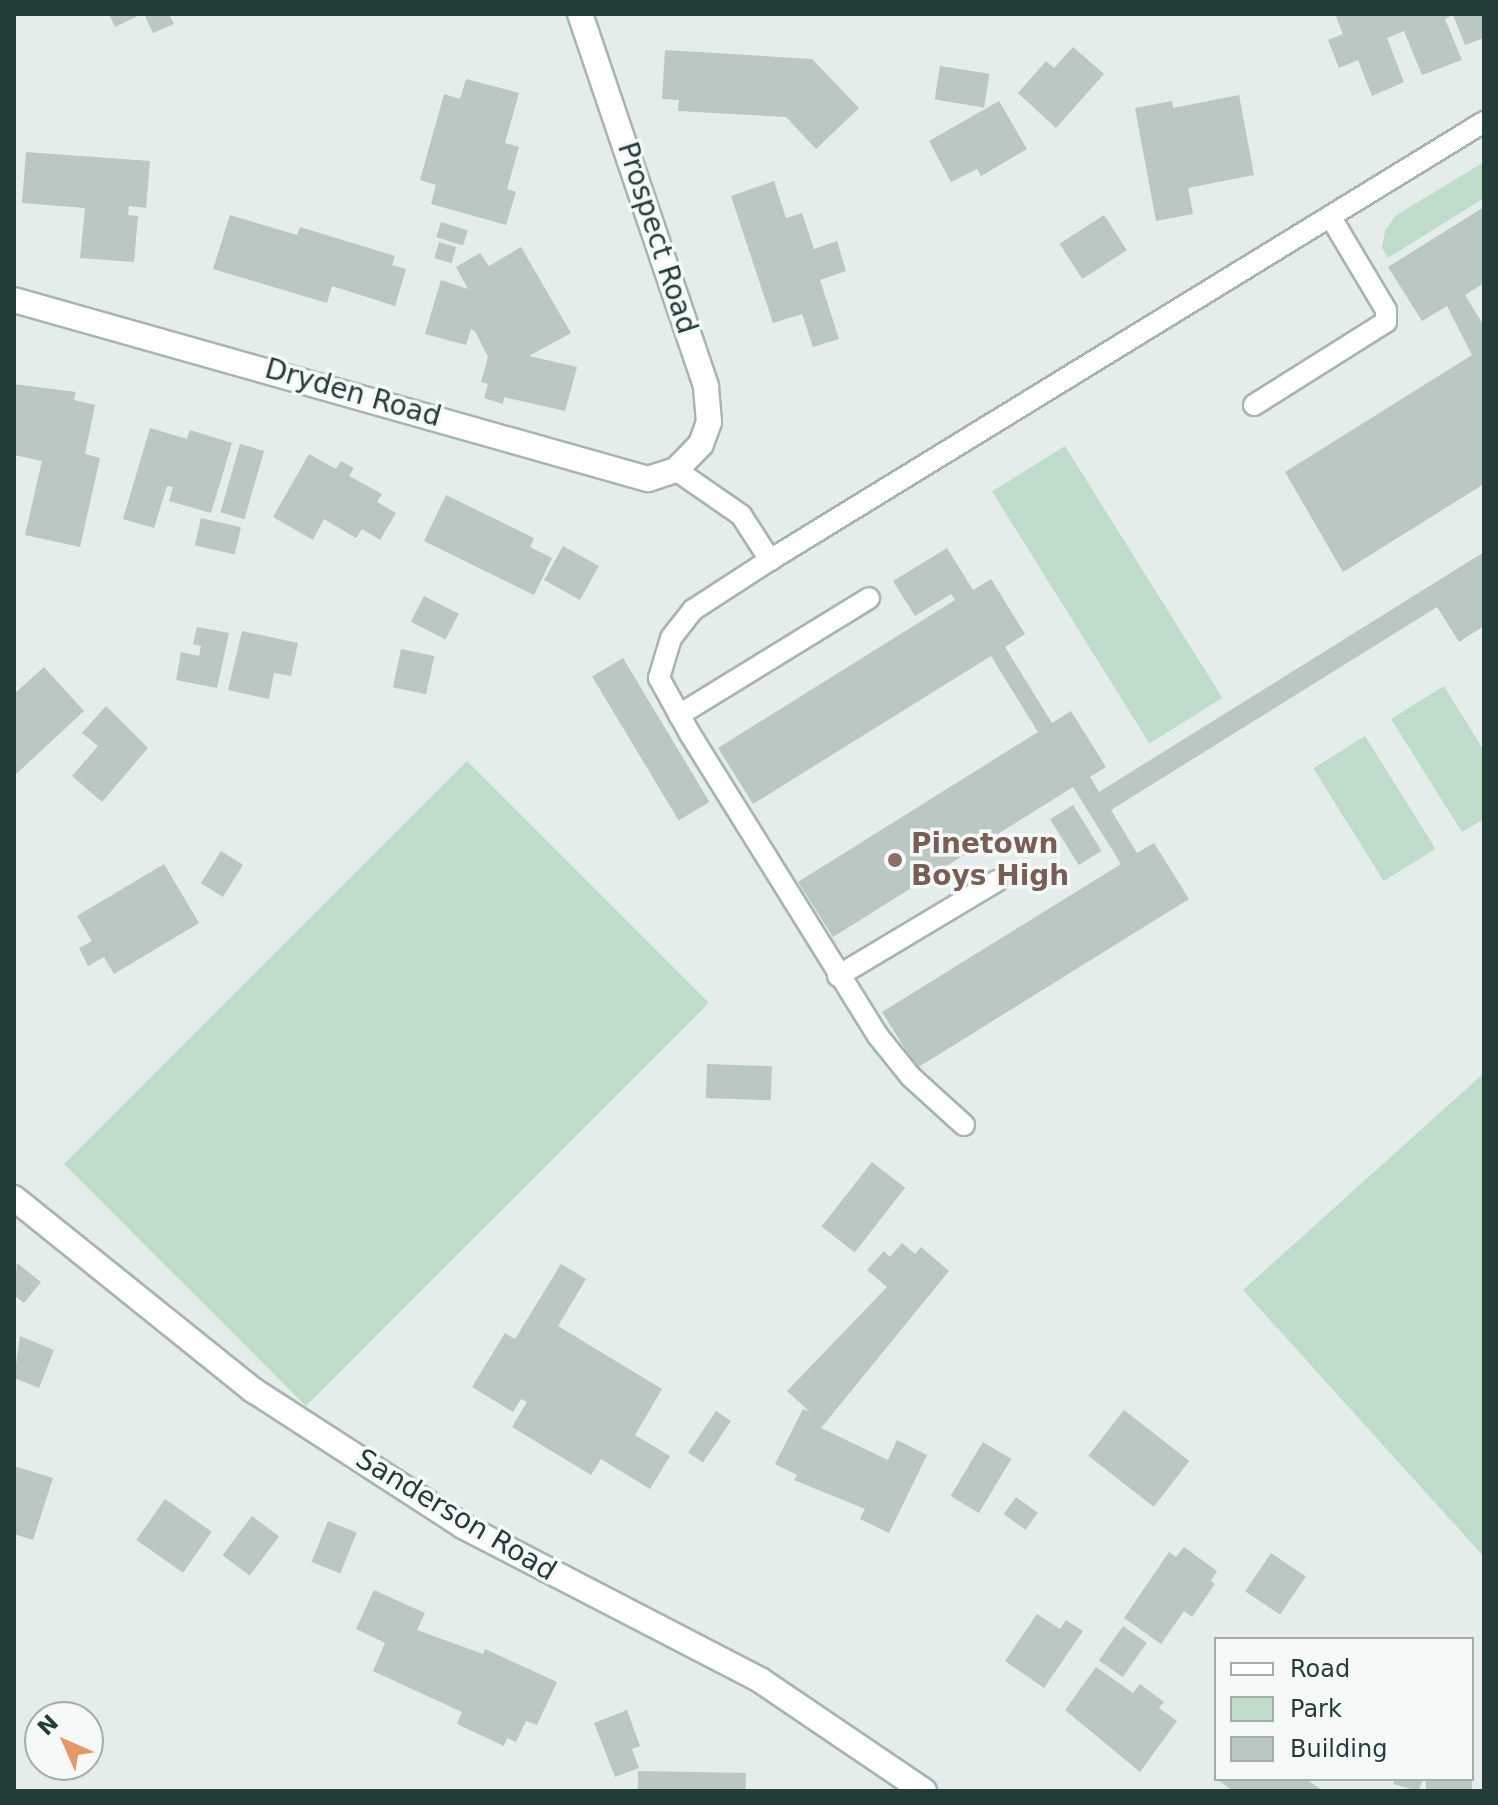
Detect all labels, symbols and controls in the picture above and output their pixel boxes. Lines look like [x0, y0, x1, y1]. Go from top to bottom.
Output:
street label: Prospect Road [610, 138, 704, 338]
street label: Dryden Road [261, 352, 445, 434]
place label: Pinetown Boys High [911, 827, 1069, 893]
marker: Pinetown Boys High [886, 851, 904, 869]
street label: Sanderson Road [350, 1442, 562, 1588]
legend [1214, 1637, 1474, 1781]
text: Road [1290, 1655, 1350, 1683]
text: Park [1290, 1695, 1342, 1723]
north arrow [24, 1701, 104, 1781]
text: N [33, 1710, 63, 1740]
text: Building [1290, 1735, 1387, 1763]

